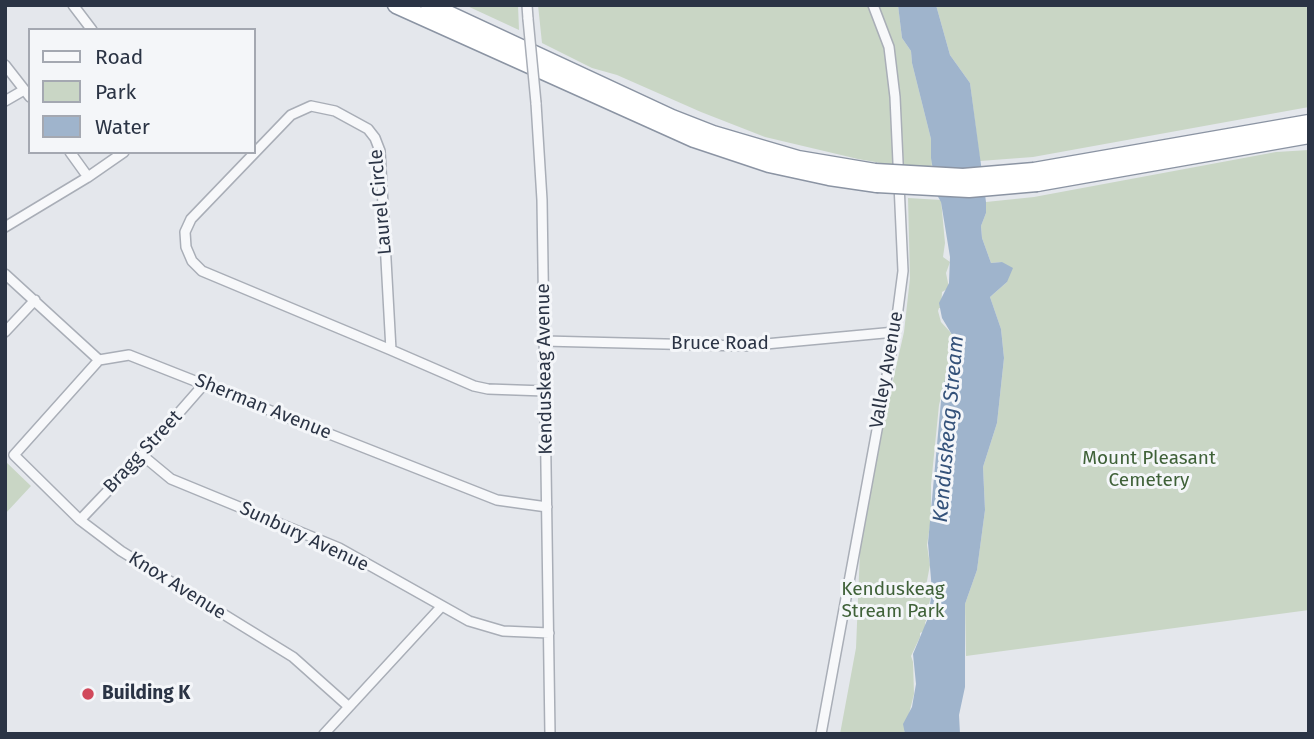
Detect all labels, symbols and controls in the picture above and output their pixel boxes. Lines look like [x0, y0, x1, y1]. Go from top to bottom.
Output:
legend [28, 28, 256, 154]
text: Road [95, 44, 143, 70]
text: Park [95, 79, 136, 105]
text: Water [95, 114, 150, 140]
street label: Laurel Circle [365, 148, 397, 256]
street label: Kenduskeag Avenue [532, 283, 558, 455]
street label: Valley Avenue [865, 310, 909, 430]
street label: Bruce Road [671, 333, 769, 355]
water label: Kenduskeag Stream [928, 335, 970, 523]
street label: Sherman Avenue [191, 369, 335, 445]
street label: Bragg Street [99, 406, 187, 498]
park label: Mount Pleasant Cemetery [1082, 448, 1216, 492]
street label: Sunbury Avenue [236, 497, 372, 577]
street label: Knox Avenue [124, 547, 230, 625]
park label: Kenduskeag Stream Park [841, 579, 945, 623]
place label: Building K [102, 683, 190, 705]
marker: Building K [80, 686, 96, 702]

